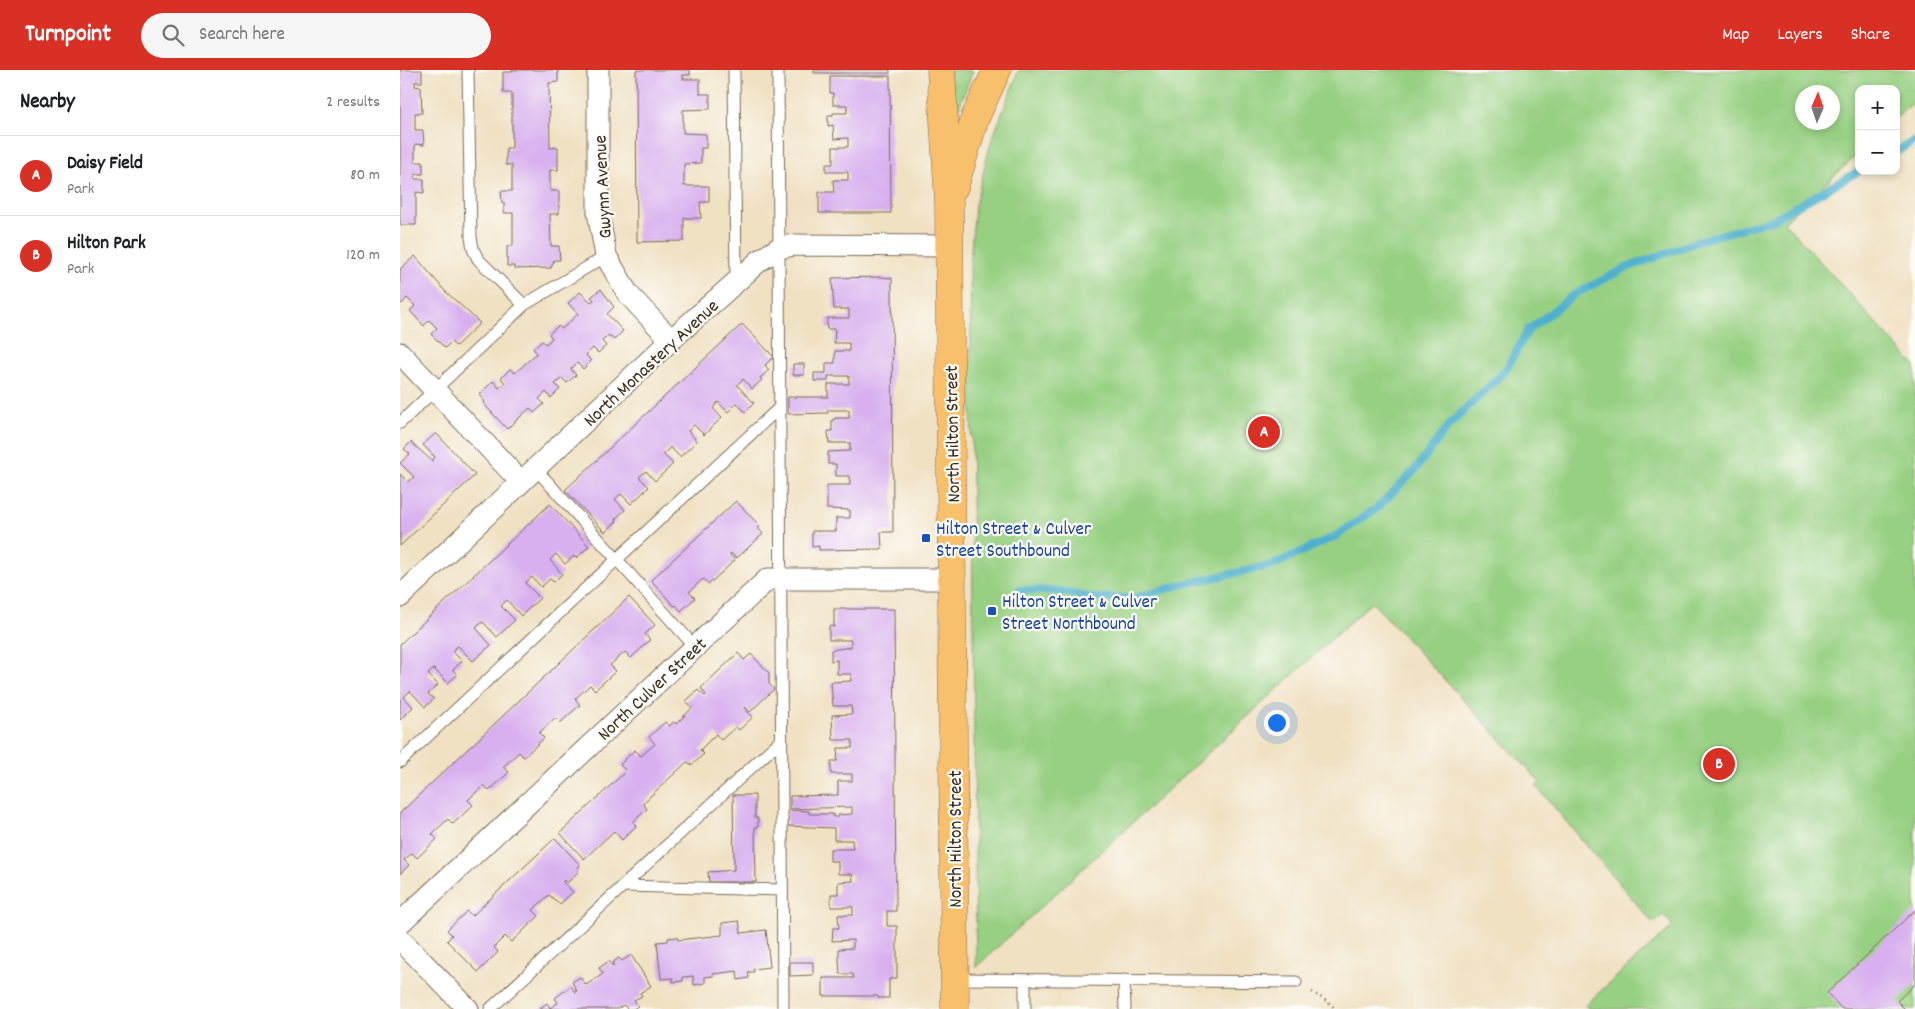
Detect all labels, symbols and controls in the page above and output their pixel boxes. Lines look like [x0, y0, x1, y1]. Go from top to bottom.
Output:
search box [141, 13, 491, 58]
text: Turnpoint [25, 18, 111, 52]
icon: search [159, 21, 187, 49]
text: Search here [199, 22, 285, 49]
text: Map [1722, 23, 1749, 48]
text: Layers [1777, 23, 1823, 48]
text: Share [1851, 23, 1890, 48]
north arrow [1795, 85, 1840, 130]
map controls [1855, 85, 1900, 175]
button: + [1855, 85, 1900, 130]
text: Nearby [20, 88, 75, 118]
text: 2 results [326, 91, 380, 114]
button: − [1855, 130, 1900, 175]
street label: Gwynn Avenue [588, 134, 621, 239]
text: Daisy Field [67, 151, 143, 178]
text: A [32, 164, 40, 187]
text: 80 m [350, 164, 380, 187]
text: Park [67, 178, 94, 201]
text: Hilton Park [67, 231, 146, 258]
text: B [32, 244, 40, 267]
text: 120 m [346, 244, 380, 267]
text: Park [67, 258, 94, 281]
street label: North Monastery Avenue [579, 294, 726, 435]
street label: North Hilton Street [940, 365, 969, 503]
pin: A [1248, 413, 1280, 451]
place label: Hilton Street & Culver Street Southbound [936, 517, 1091, 566]
marker: Hilton Street & Culver Street Southbound [920, 532, 932, 544]
place label: Hilton Street & Culver Street Northbound [1002, 590, 1157, 639]
marker: Hilton Street & Culver Street Northbound [986, 605, 998, 617]
street label: North Culver Street [593, 633, 714, 748]
your location [1264, 710, 1290, 736]
pin: B [1703, 745, 1735, 783]
street label: North Hilton Street [944, 770, 971, 908]

